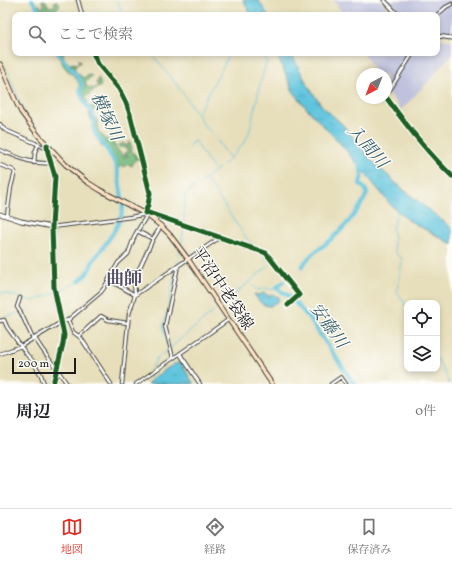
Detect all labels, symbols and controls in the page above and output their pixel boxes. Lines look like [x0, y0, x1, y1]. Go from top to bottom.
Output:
search box [12, 12, 440, 56]
icon: search [26, 23, 48, 45]
text: ここで検索 [58, 25, 133, 46]
north arrow [356, 68, 392, 104]
water label: 横塚川 [85, 89, 128, 147]
water label: 入間川 [342, 120, 394, 175]
street label: 平沼中老袋線 [186, 243, 258, 335]
district label: 曲師 [106, 267, 142, 292]
water label: 安藤川 [304, 299, 353, 355]
map controls [404, 300, 440, 372]
button: locate [404, 300, 440, 336]
button: layers [404, 336, 440, 372]
scale bar [12, 356, 76, 375]
text: 200 m [18, 357, 49, 372]
text: 周辺 [16, 401, 50, 424]
text: 0件 [415, 403, 436, 421]
tab: 地図 [61, 516, 83, 558]
tab: 経路 [204, 516, 226, 558]
tab: 保存済み [347, 516, 391, 558]

